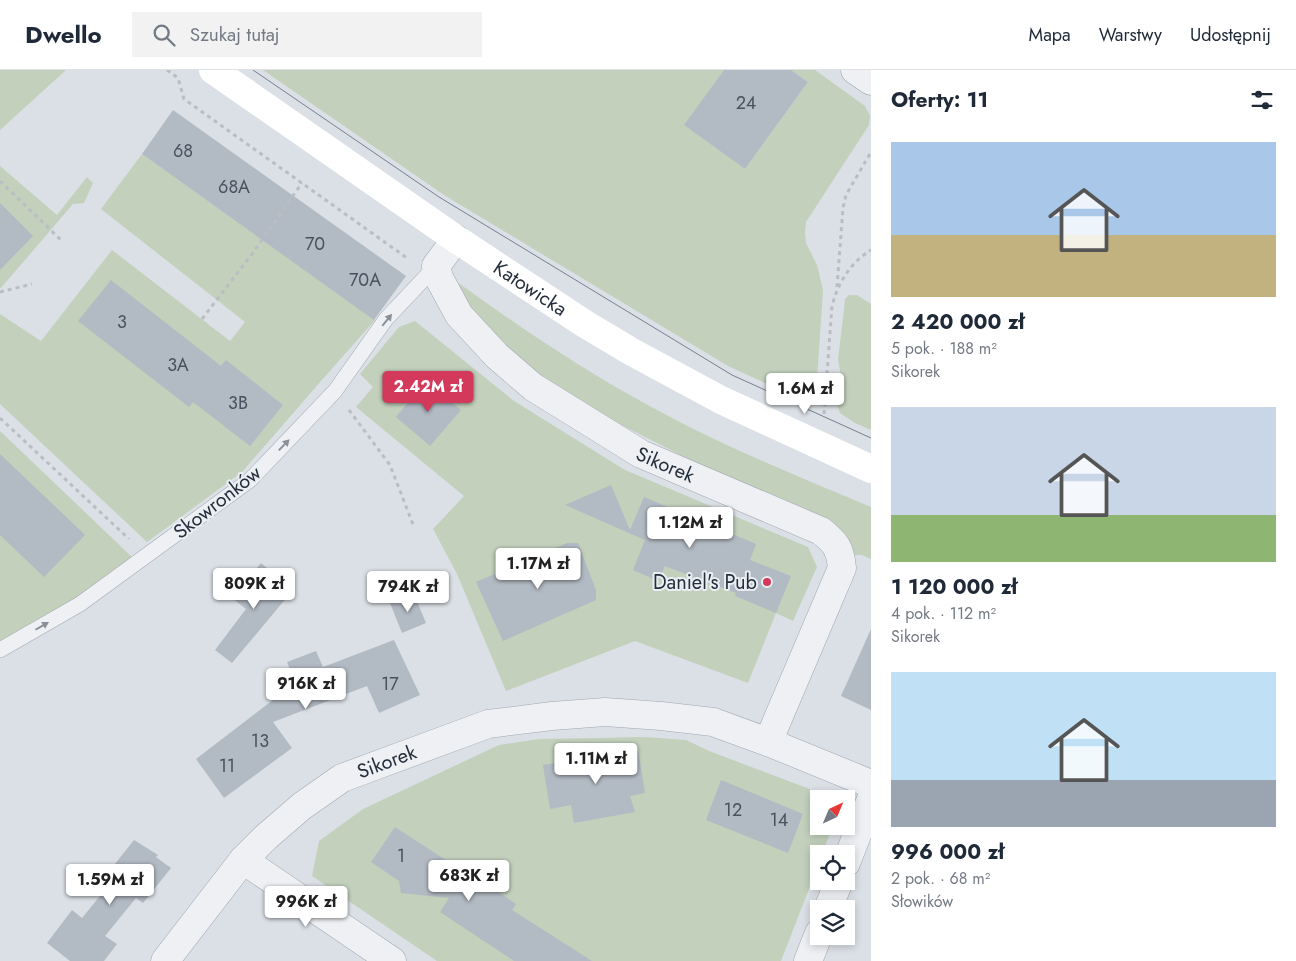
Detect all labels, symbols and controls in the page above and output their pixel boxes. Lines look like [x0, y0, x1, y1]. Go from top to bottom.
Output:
search box [132, 12, 482, 57]
text: Dwello [25, 17, 102, 52]
icon: search [150, 21, 178, 49]
text: Szukaj tutaj [190, 21, 280, 48]
text: Mapa [1029, 22, 1071, 48]
text: Warstwy [1099, 22, 1162, 48]
text: Udostępnij [1190, 22, 1271, 48]
text: Oferty: 11 [891, 85, 988, 115]
icon: filters [1248, 86, 1276, 114]
house number: 24 [736, 90, 756, 116]
house number: 68 [173, 138, 193, 164]
house number: 68A [218, 174, 250, 200]
icon: home [1039, 175, 1129, 265]
house number: 70 [305, 231, 325, 257]
street label: Katowicka [487, 253, 573, 323]
house number: 70A [349, 267, 381, 293]
text: 2 420 000 zł [891, 307, 1024, 337]
house number: 3 [117, 309, 127, 335]
one-way arrow [381, 314, 392, 327]
text: 5 pok. · 188 m² [891, 337, 997, 360]
house number: 3A [167, 352, 189, 378]
text: Sikorek [891, 360, 940, 383]
pin: 2.42M zł [376, 370, 480, 413]
pin: 1.6M zł [759, 372, 851, 415]
text: 2.42M zł [393, 375, 463, 398]
text: 1.6M zł [777, 377, 833, 400]
house number: 3B [228, 390, 248, 416]
one-way arrow [278, 439, 290, 451]
street label: Sikorek [631, 439, 699, 490]
icon: home [1039, 440, 1129, 530]
street label: Skowronków [167, 459, 268, 546]
pin: 1.12M zł [638, 506, 742, 549]
text: 1.12M zł [658, 511, 722, 534]
pin: 1.17M zł [486, 548, 590, 590]
text: 1.17M zł [507, 552, 569, 575]
pin: 809K zł [208, 568, 300, 610]
place label: Daniel's Pub [653, 568, 757, 597]
pin: 794K zł [362, 570, 454, 613]
text: 809K zł [224, 572, 284, 595]
text: 1 120 000 zł [891, 572, 1017, 602]
text: 794K zł [378, 575, 438, 598]
marker: Daniel's Pub [761, 576, 773, 588]
text: 4 pok. · 112 m² [891, 602, 996, 625]
one-way arrow [36, 621, 49, 630]
text: Sikorek [891, 625, 940, 648]
pin: 916K zł [260, 668, 352, 710]
house number: 17 [381, 671, 399, 697]
text: 916K zł [277, 672, 335, 695]
icon: home [1039, 705, 1129, 795]
house number: 13 [251, 728, 269, 754]
street label: Sikorek [353, 738, 421, 786]
pin: 1.11M zł [544, 742, 648, 785]
text: 1.11M zł [565, 747, 627, 770]
house number: 11 [219, 753, 235, 779]
north arrow [810, 790, 855, 835]
map controls [810, 790, 855, 945]
house number: 12 [724, 797, 742, 823]
house number: 14 [770, 807, 788, 833]
text: 996 000 zł [891, 837, 1004, 867]
house number: 1 [397, 843, 405, 869]
button: locate [810, 845, 855, 890]
pin: 683K zł [423, 860, 515, 902]
pin: 1.59M zł [58, 864, 162, 906]
text: 683K zł [439, 864, 499, 887]
text: 2 pok. · 68 m² [891, 867, 990, 890]
text: 1.59M zł [77, 868, 143, 891]
pin: 996K zł [260, 886, 352, 928]
text: 996K zł [276, 890, 336, 913]
text: Słowików [891, 890, 953, 913]
button: layers [810, 900, 855, 945]

